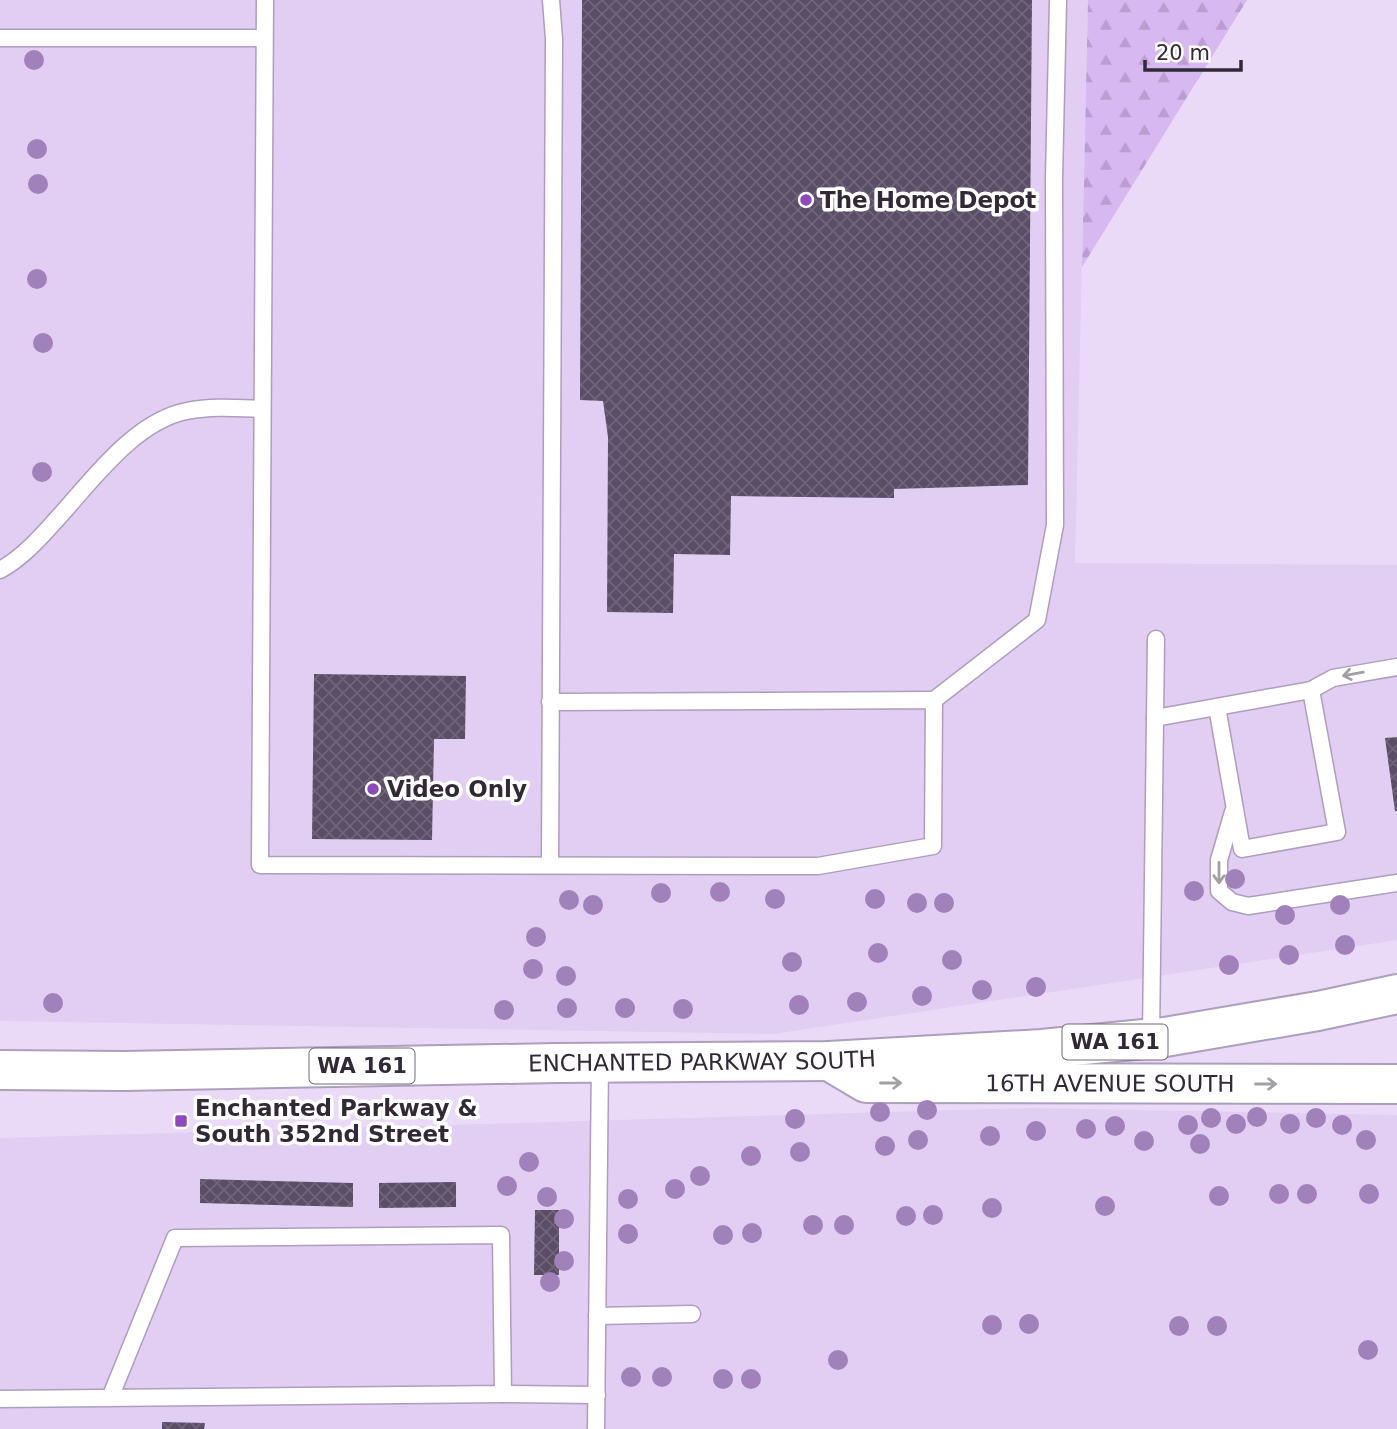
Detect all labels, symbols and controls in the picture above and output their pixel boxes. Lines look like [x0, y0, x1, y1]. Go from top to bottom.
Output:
scale bar [1145, 28, 1241, 72]
text: 20 m [1156, 41, 1210, 65]
place label: The Home Depot [820, 187, 1036, 213]
marker: The Home Depot [798, 192, 814, 208]
one-way arrow [1342, 668, 1365, 682]
place label: Video Only [387, 776, 527, 802]
marker: Video Only [365, 781, 381, 797]
one-way arrow [1212, 861, 1226, 884]
road number: WA 161 [1062, 1024, 1168, 1060]
street label: ENCHANTED PARKWAY SOUTH [528, 1045, 876, 1077]
road number: WA 161 [310, 1048, 414, 1084]
street label: 16TH AVENUE SOUTH [985, 1070, 1235, 1097]
one-way arrow [879, 1076, 902, 1090]
one-way arrow [1254, 1077, 1277, 1091]
place label: Enchanted Parkway & South 352nd Street [195, 1095, 478, 1147]
marker: Enchanted Parkway & South 352nd Street [173, 1113, 189, 1129]

